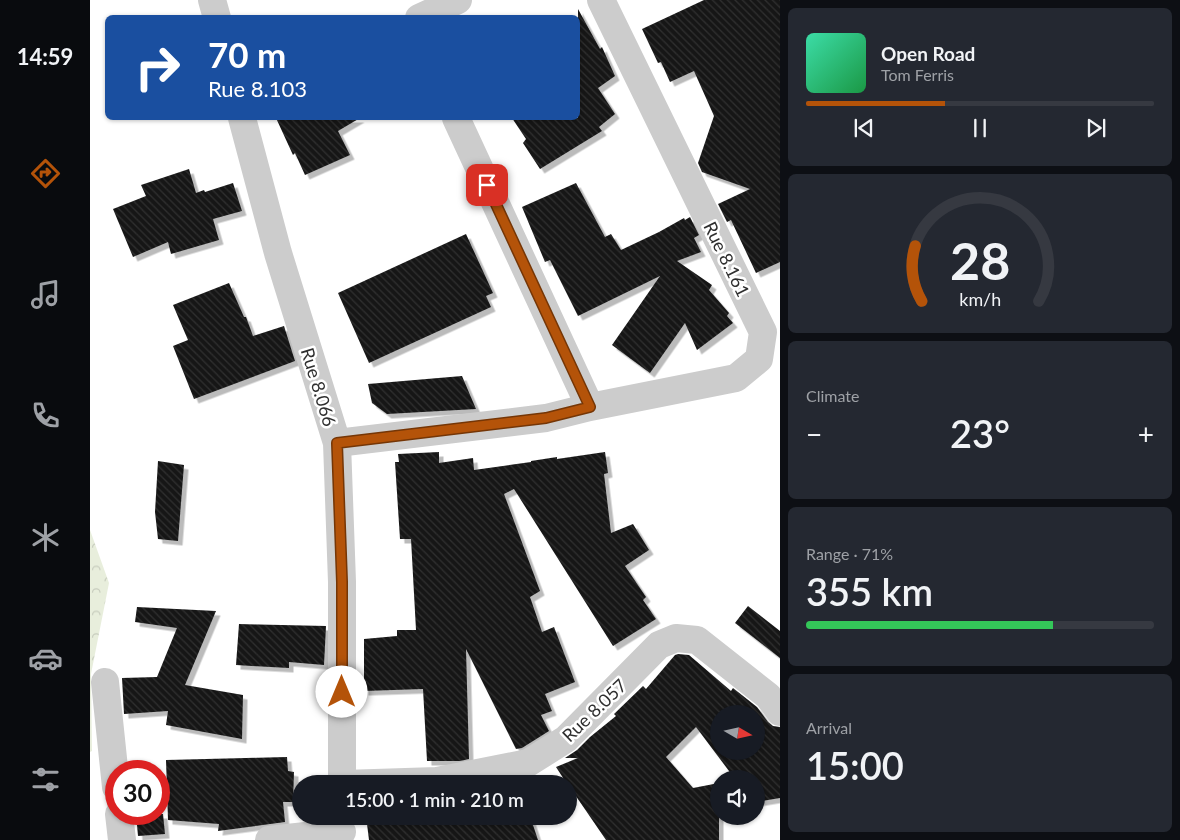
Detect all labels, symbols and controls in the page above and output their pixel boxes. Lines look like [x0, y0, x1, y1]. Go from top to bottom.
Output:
text: 70 m [208, 33, 286, 75]
icon: right [125, 35, 190, 100]
text: Open Road [881, 42, 975, 65]
text: 14:59 [17, 43, 73, 70]
text: Tom Ferris [881, 65, 954, 84]
text: Rue 8.103 [208, 75, 307, 102]
icon: previous [850, 114, 878, 142]
icon: pause [966, 114, 994, 142]
icon: next [1082, 114, 1110, 142]
icon: directions [28, 156, 63, 191]
pin [466, 164, 508, 206]
icon: arrive [473, 171, 501, 199]
street label: Rue 8.161 [699, 218, 755, 300]
text: 28 [950, 229, 1010, 291]
icon: music [28, 277, 63, 312]
text: km/h [959, 288, 1001, 310]
street label: Rue 8.066 [297, 345, 341, 429]
text: Climate [806, 386, 859, 405]
icon: phone [28, 398, 63, 433]
text: 23° [950, 410, 1010, 456]
text: − [806, 417, 822, 451]
text: + [1138, 417, 1154, 451]
icon: climate [28, 520, 63, 555]
text: Range · 71% [806, 544, 893, 563]
text: 355 km [806, 568, 933, 614]
icon: car [28, 641, 63, 676]
position arrow [315, 665, 367, 717]
street label: Rue 8.057 [557, 674, 631, 746]
north arrow [710, 705, 765, 760]
map controls [710, 705, 765, 825]
text: Arrival [806, 718, 852, 737]
text: 15:00 [806, 742, 904, 788]
speed limit sign: 30 [105, 760, 170, 825]
icon: filters [28, 762, 63, 797]
button: sound [710, 770, 765, 825]
text: 15:00 · 1 min · 210 m [345, 788, 524, 811]

